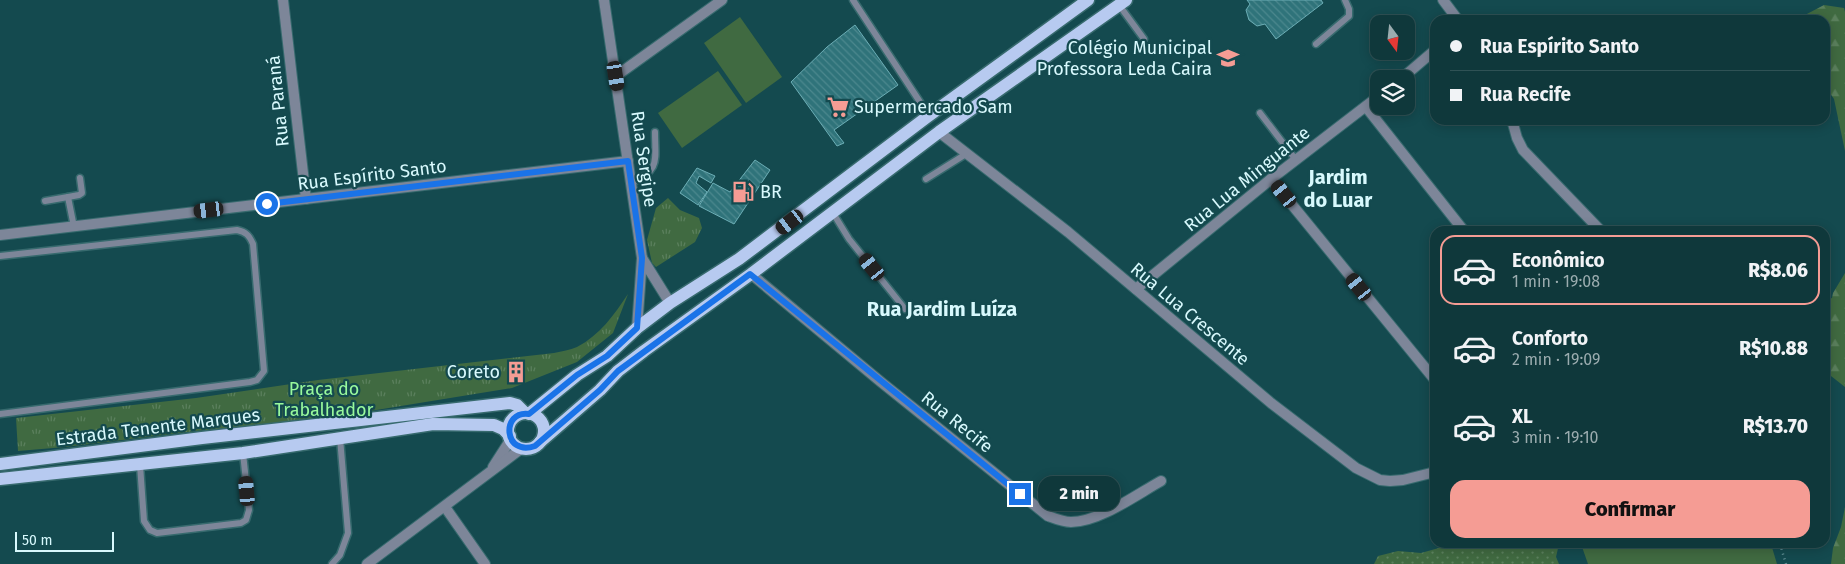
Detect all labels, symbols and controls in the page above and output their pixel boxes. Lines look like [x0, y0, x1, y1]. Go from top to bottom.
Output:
north arrow [1370, 15, 1415, 60]
map controls [1370, 15, 1415, 115]
text: Rua Espírito Santo [1480, 35, 1639, 58]
place label: Colégio Municipal Professora Leda Caira [1037, 37, 1212, 80]
school or university icon: Colégio Municipal Professora Leda Caira [1215, 45, 1241, 71]
street label: Rua Paraná [262, 54, 294, 148]
car [606, 60, 625, 92]
button: layers [1370, 70, 1415, 115]
text: Rua Recife [1480, 83, 1571, 106]
supermarket icon: Supermercado Sam [825, 94, 851, 120]
place label: Supermercado Sam [854, 96, 1013, 118]
street label: Rua Sergipe [626, 109, 662, 209]
street label: Rua Lua Minguante [1180, 122, 1314, 236]
street label: Rua Espírito Santo [296, 155, 448, 195]
district label: Jardim do Luar [1304, 165, 1373, 212]
car [1268, 178, 1299, 210]
fuel station icon: BR [730, 179, 756, 205]
place label: BR [760, 181, 782, 203]
route start [256, 193, 278, 215]
car [193, 201, 224, 219]
car [773, 207, 806, 237]
icon: car [1452, 248, 1497, 293]
text: Econômico [1512, 249, 1605, 272]
car [856, 251, 887, 283]
street label: Rua Lua Crescente [1126, 258, 1254, 370]
text: R$8.06 [1748, 259, 1808, 282]
car [1343, 271, 1374, 303]
text: 1 min · 19:08 [1512, 272, 1600, 291]
district label: Rua Jardim Luíza [867, 297, 1017, 321]
icon: car [1452, 326, 1497, 371]
text: Conforto [1512, 327, 1588, 350]
text: R$10.88 [1739, 337, 1808, 360]
text: 2 min · 19:09 [1512, 350, 1600, 369]
building icon: Coreto [503, 359, 529, 385]
place label: Coreto [447, 361, 500, 383]
park label: Praça do Trabalhador [275, 378, 373, 421]
street label: Rua Recife [917, 386, 997, 458]
street label: Estrada Tenente Marques [55, 404, 261, 450]
icon: car [1452, 404, 1497, 449]
text: XL [1512, 405, 1533, 428]
text: R$13.70 [1743, 415, 1808, 438]
text: 3 min · 19:10 [1512, 428, 1599, 447]
car [238, 475, 255, 507]
callout: 2 min [1038, 476, 1120, 512]
button: Confirmar [1450, 480, 1810, 538]
route end [1009, 483, 1031, 505]
text: 2 min [1059, 484, 1099, 503]
scale bar [15, 529, 114, 552]
text: 50 m [22, 532, 53, 549]

